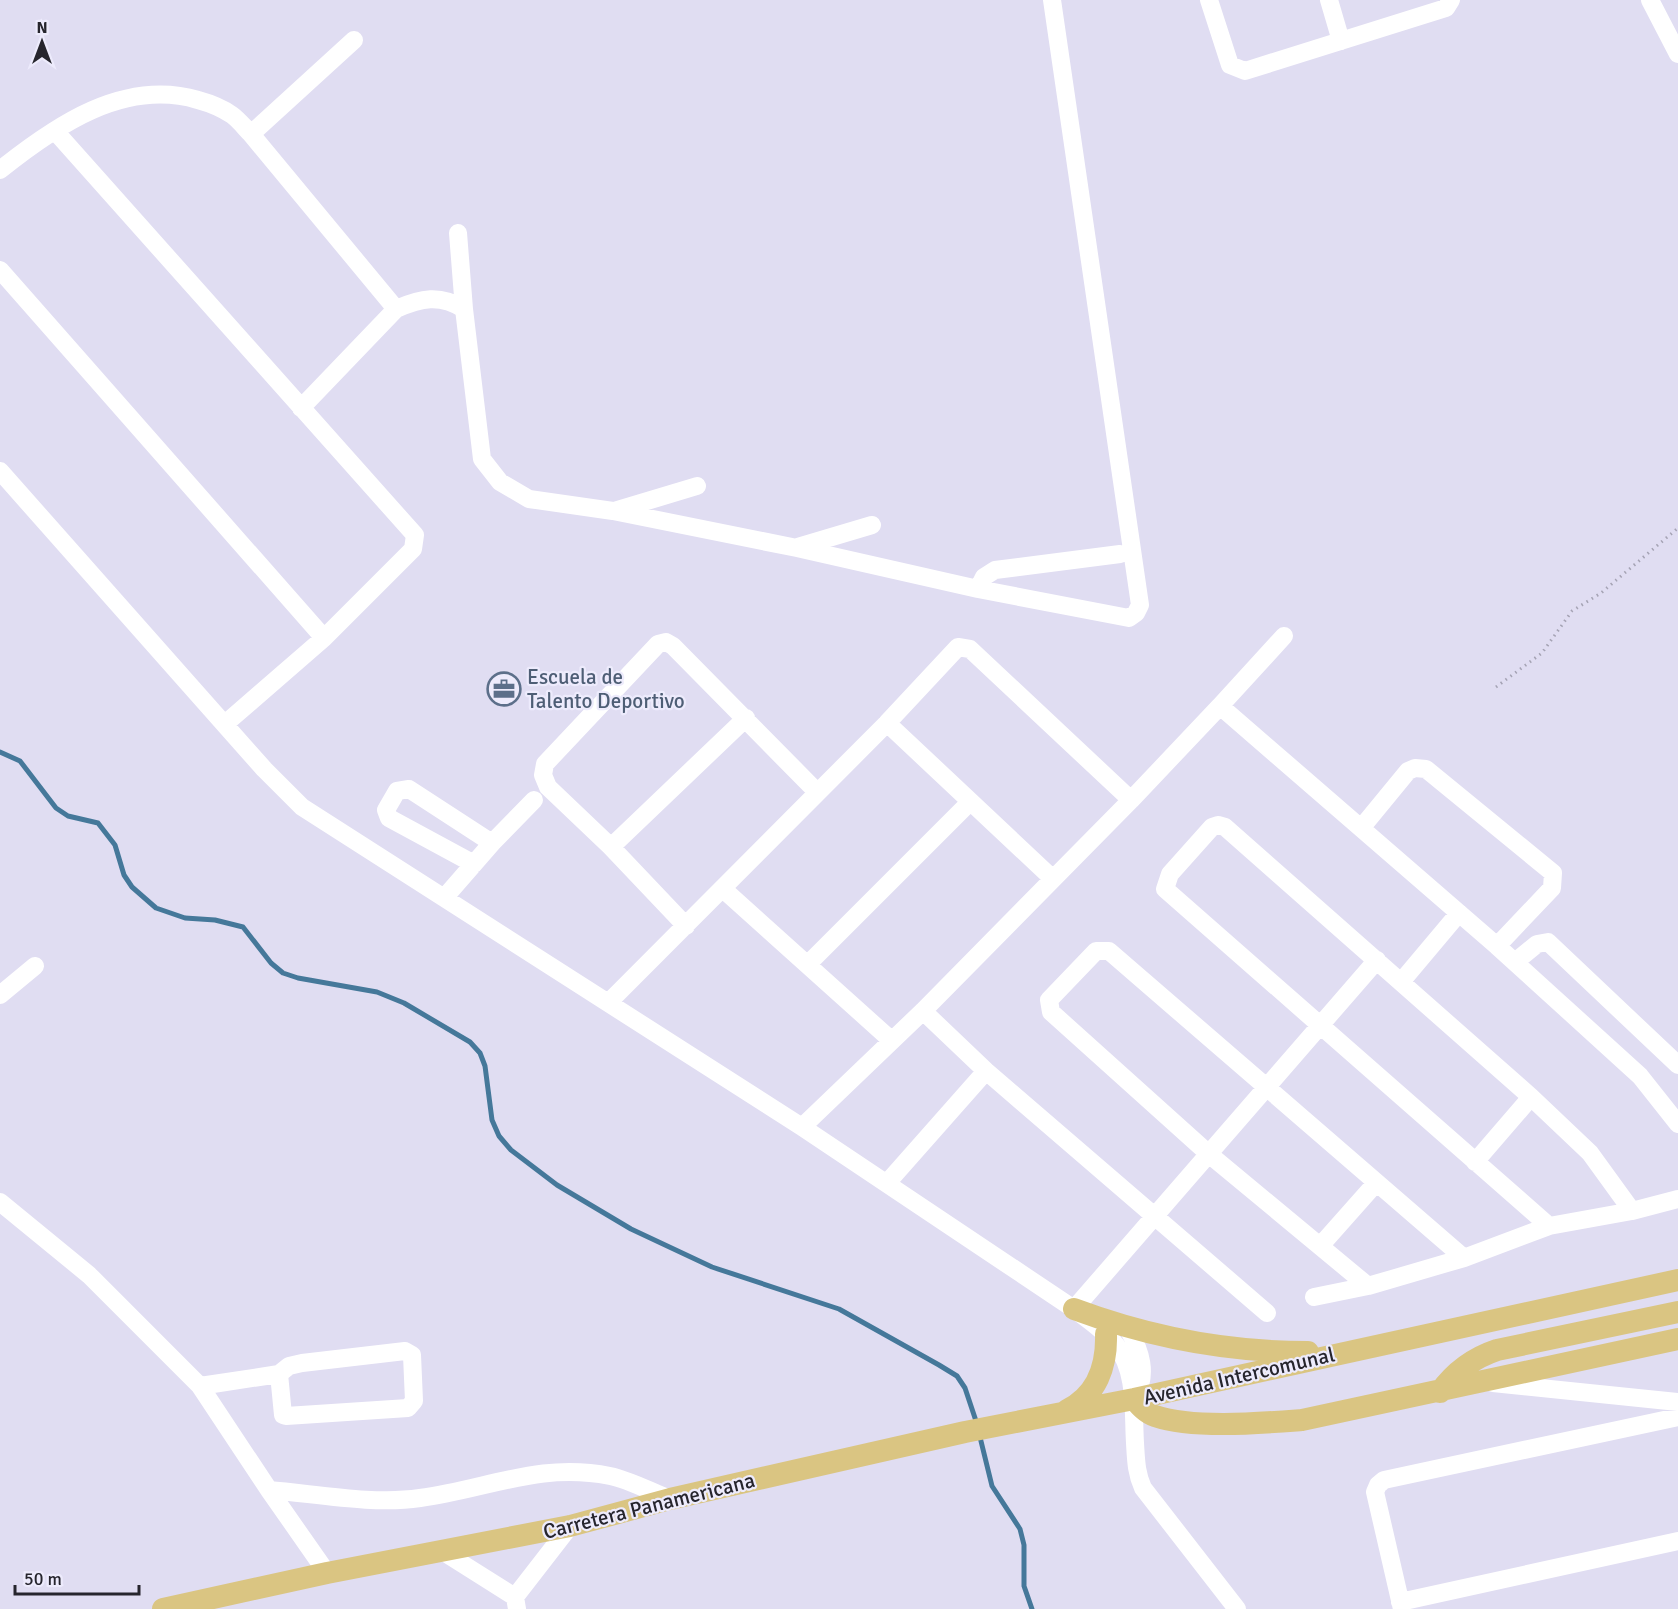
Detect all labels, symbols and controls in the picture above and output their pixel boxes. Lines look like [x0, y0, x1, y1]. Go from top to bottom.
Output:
north arrow [12, 12, 72, 72]
text: N [36, 18, 48, 38]
place label: Escuela de Talento Deportivo [527, 664, 685, 714]
office icon: Escuela de Talento Deportivo [486, 671, 522, 707]
street label: Avenida Intercomunal [1141, 1341, 1337, 1411]
street label: Carretera Panamericana [541, 1467, 757, 1545]
scale bar [15, 1558, 140, 1596]
text: 50 m [24, 1568, 62, 1590]

